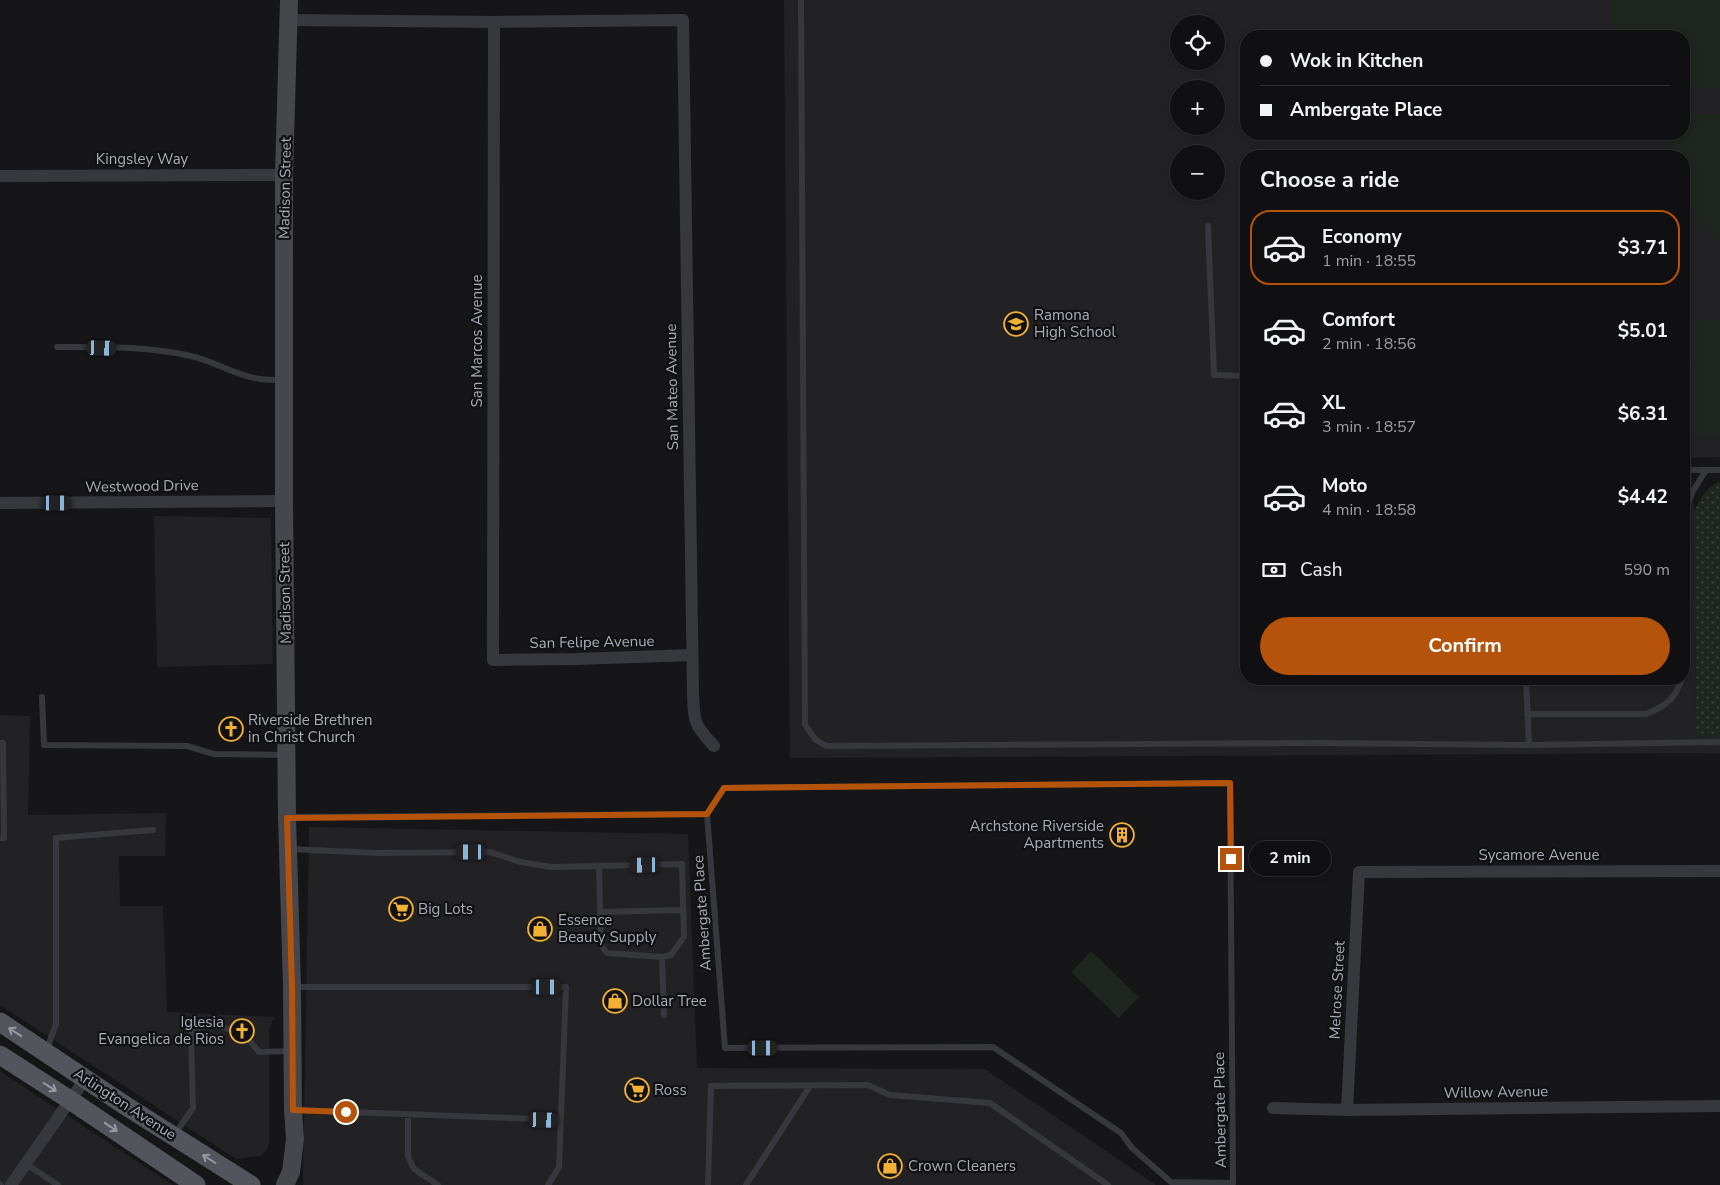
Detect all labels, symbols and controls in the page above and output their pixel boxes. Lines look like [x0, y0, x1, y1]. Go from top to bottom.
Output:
map controls [1170, 15, 1225, 200]
button: locate [1170, 15, 1225, 70]
text: Wok in Kitchen [1290, 48, 1423, 74]
button: + [1170, 80, 1225, 135]
text: Ambergate Place [1290, 97, 1442, 123]
street label: Madison Street [274, 136, 296, 239]
button: − [1170, 145, 1225, 200]
street label: Kingsley Way [96, 149, 189, 169]
text: Choose a ride [1260, 165, 1399, 195]
text: Economy [1322, 224, 1402, 250]
icon: car [1262, 225, 1307, 270]
text: $3.71 [1618, 235, 1668, 261]
text: 1 min · 18:55 [1322, 250, 1416, 272]
street label: San Marcos Avenue [467, 275, 487, 407]
place label: Ramona High School [1034, 305, 1116, 342]
text: Comfort [1322, 307, 1395, 333]
icon: car [1262, 308, 1307, 353]
school or university icon: Ramona High School [1003, 311, 1029, 337]
text: $5.01 [1618, 318, 1668, 344]
street label: San Mateo Avenue [661, 323, 683, 451]
text: 2 min · 18:56 [1322, 333, 1416, 355]
car [86, 340, 117, 356]
text: XL [1322, 390, 1345, 416]
icon: car [1262, 391, 1307, 436]
text: $6.31 [1618, 401, 1668, 427]
text: 3 min · 18:57 [1322, 416, 1416, 438]
text: Moto [1322, 473, 1368, 499]
icon: car [1262, 474, 1307, 519]
street label: Westwood Drive [85, 475, 199, 497]
text: $4.42 [1618, 484, 1668, 510]
car [42, 496, 72, 511]
text: 4 min · 18:58 [1322, 499, 1416, 521]
street label: Madison Street [274, 541, 296, 644]
icon: cash [1260, 556, 1288, 584]
text: Cash [1300, 557, 1342, 583]
text: 590 m [1623, 559, 1670, 581]
button: Confirm [1260, 617, 1670, 675]
street label: San Felipe Avenue [529, 631, 655, 653]
place label: Riverside Brethren in Christ Church [248, 710, 373, 747]
church icon: Riverside Brethren in Christ Church [218, 716, 244, 742]
place label: Archstone Riverside Apartments [969, 816, 1104, 853]
building icon: Archstone Riverside Apartments [1109, 822, 1135, 848]
callout: 2 min [1248, 842, 1331, 876]
car [456, 845, 486, 860]
street label: Sycamore Avenue [1479, 845, 1599, 865]
text: 2 min [1269, 847, 1311, 869]
route end [1220, 848, 1242, 870]
street label: Ambergate Place [688, 854, 716, 972]
car [629, 857, 660, 873]
supermarket icon: Big Lots [388, 896, 414, 922]
place label: Big Lots [418, 899, 473, 919]
place label: Essence Beauty Supply [558, 910, 657, 947]
shop icon: Essence Beauty Supply [527, 916, 553, 942]
street label: Melrose Street [1324, 939, 1350, 1040]
car [532, 980, 562, 995]
shop icon: Dollar Tree [602, 988, 628, 1014]
place label: Dollar Tree [632, 991, 707, 1011]
place label: Iglesia Evangelica de Rios [98, 1012, 224, 1049]
church icon: Iglesia Evangelica de Rios [229, 1018, 255, 1044]
one-way arrow [8, 1027, 22, 1037]
car [748, 1041, 778, 1056]
street label: Ambergate Place [1209, 1052, 1231, 1168]
street label: Arlington Avenue [70, 1063, 180, 1145]
supermarket icon: Ross [624, 1077, 650, 1103]
place label: Ross [654, 1080, 687, 1100]
street label: Willow Avenue [1444, 1081, 1548, 1103]
one-way arrow [42, 1082, 56, 1092]
route start [335, 1101, 357, 1123]
car [528, 1112, 559, 1128]
one-way arrow [103, 1122, 117, 1132]
shop icon: Crown Cleaners [877, 1153, 903, 1179]
one-way arrow [203, 1154, 217, 1164]
place label: Crown Cleaners [908, 1156, 1016, 1176]

